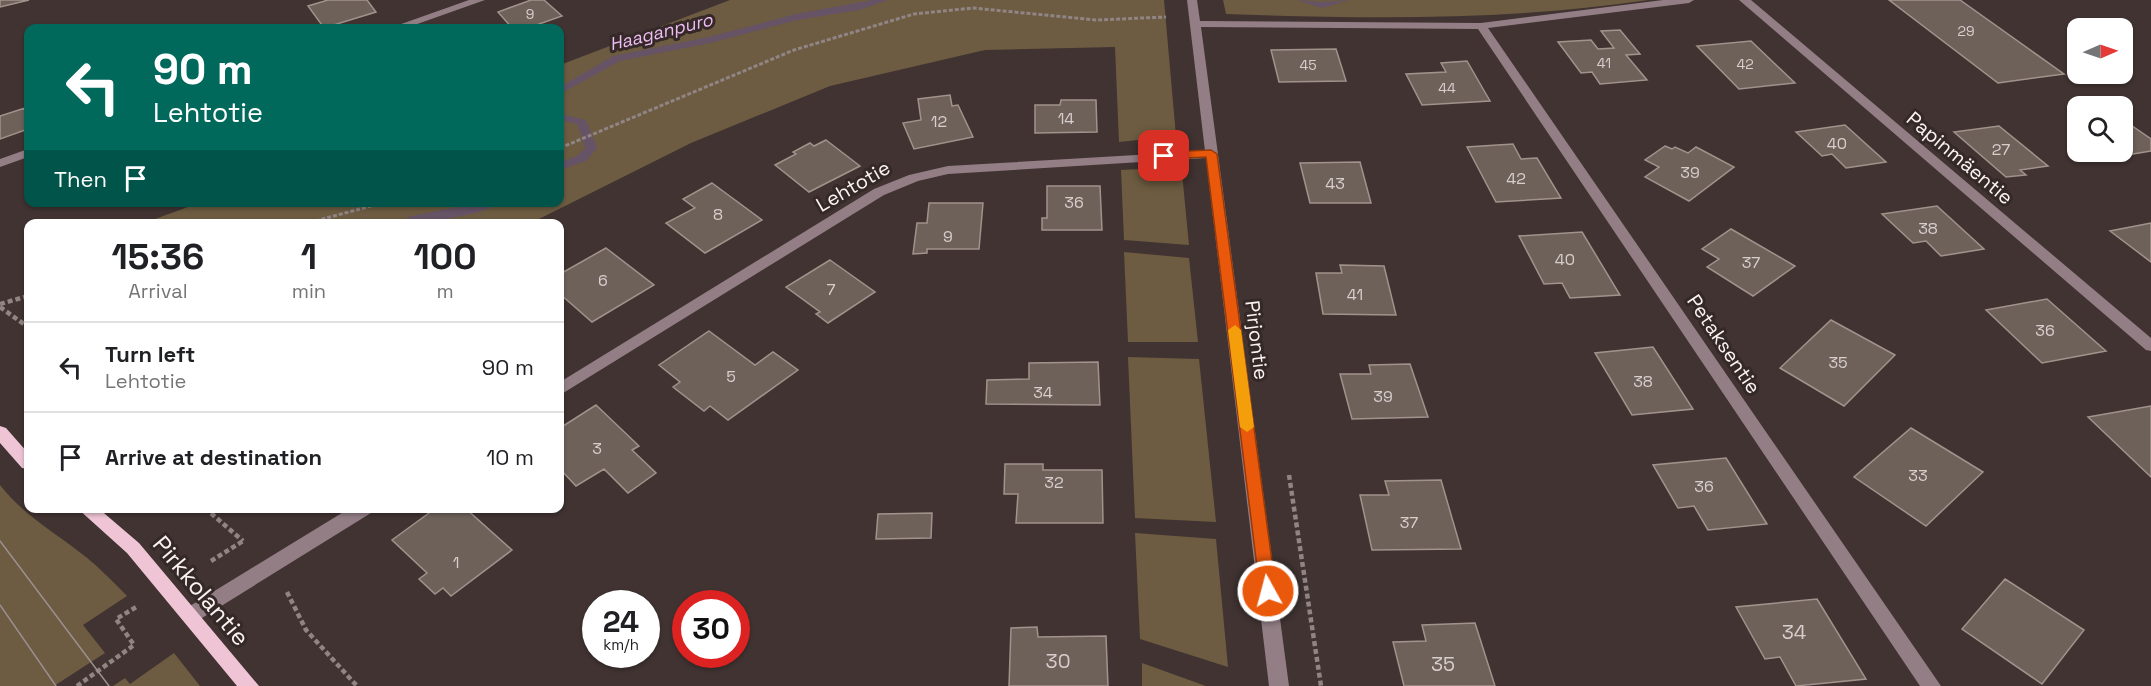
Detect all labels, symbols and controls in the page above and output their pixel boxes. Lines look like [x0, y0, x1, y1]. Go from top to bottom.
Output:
house number: 9 [526, 5, 534, 23]
water label: Haaganpuro [607, 7, 716, 55]
north arrow [2067, 18, 2133, 84]
map controls [2067, 18, 2133, 162]
house number: 29 [1958, 22, 1974, 40]
text: 90 m [153, 43, 253, 96]
icon: left [54, 48, 132, 126]
house number: 41 [1597, 54, 1611, 72]
house number: 42 [1736, 55, 1754, 73]
house number: 45 [1299, 56, 1317, 74]
house number: 44 [1438, 79, 1456, 97]
text: Lehtotie [153, 95, 263, 130]
button: search [2067, 96, 2133, 162]
street label: Papinmäentie [1901, 106, 2019, 210]
house number: 14 [1058, 108, 1074, 129]
house number: 12 [931, 111, 947, 132]
pin [1138, 130, 1189, 181]
house number: 40 [1827, 133, 1847, 154]
icon: arrive [1147, 139, 1180, 172]
house number: 27 [1992, 139, 2010, 160]
street label: Lehtotie [811, 154, 895, 218]
icon: arrive [119, 162, 152, 195]
house number: 39 [1680, 162, 1700, 183]
text: Then [54, 165, 107, 193]
house number: 42 [1506, 168, 1526, 189]
house number: 43 [1325, 173, 1345, 194]
house number: 36 [1064, 192, 1084, 213]
house number: 8 [713, 204, 723, 225]
house number: 38 [1918, 218, 1938, 239]
house number: 9 [943, 226, 953, 247]
text: 15:36 [111, 234, 204, 280]
text: 1 [301, 234, 317, 280]
text: 100 [414, 234, 477, 280]
house number: 40 [1555, 249, 1575, 270]
house number: 37 [1742, 252, 1760, 273]
house number: 6 [598, 270, 608, 291]
text: Arrival [128, 278, 188, 304]
text: min [292, 278, 326, 304]
text: m [436, 278, 454, 304]
house number: 7 [826, 279, 836, 300]
house number: 41 [1347, 284, 1363, 305]
street label: Petaksentie [1681, 289, 1767, 399]
street label: Pirjontie [1239, 299, 1275, 381]
house number: 36 [2035, 320, 2055, 341]
text: Turn left [105, 340, 195, 368]
icon: left [54, 351, 87, 384]
house number: 35 [1828, 352, 1848, 373]
text: 90 m [482, 353, 534, 381]
house number: 5 [726, 366, 736, 387]
text: Lehtotie [105, 368, 186, 394]
house number: 38 [1633, 371, 1653, 392]
house number: 34 [1033, 382, 1053, 403]
house number: 39 [1373, 386, 1393, 407]
house number: 3 [592, 438, 602, 459]
icon: arrive [54, 441, 87, 474]
text: Arrive at destination [105, 443, 322, 471]
text: 10 m [486, 443, 534, 471]
house number: 33 [1908, 465, 1928, 486]
house number: 32 [1044, 472, 1064, 493]
house number: 36 [1694, 476, 1714, 497]
house number: 37 [1400, 512, 1418, 533]
street label: Pirkkolantie [146, 529, 257, 652]
house number: 1 [453, 552, 459, 573]
position arrow [1236, 559, 1300, 623]
speed limit sign: 30 [672, 590, 750, 668]
text: 24 [603, 602, 639, 641]
house number: 34 [1782, 619, 1806, 645]
text: km/h [603, 635, 639, 654]
house number: 30 [1046, 648, 1070, 674]
house number: 35 [1431, 651, 1455, 677]

